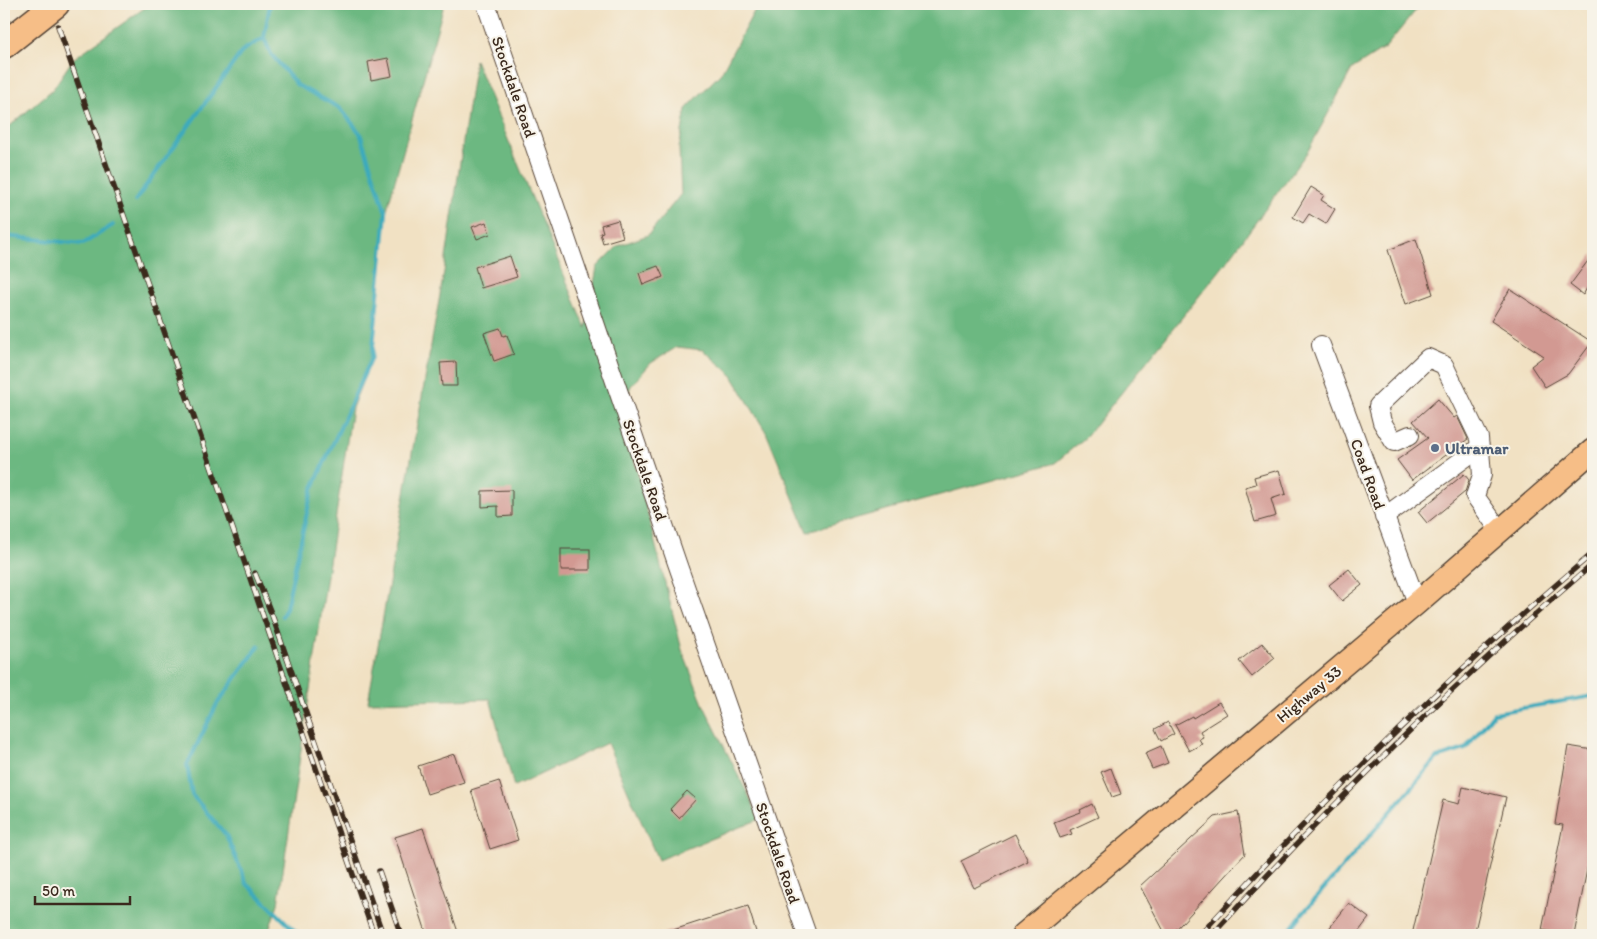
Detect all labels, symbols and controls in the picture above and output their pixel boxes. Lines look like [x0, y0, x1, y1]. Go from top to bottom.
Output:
street label: Stockdale Road [488, 34, 540, 140]
street label: Stockdale Road [619, 417, 671, 523]
street label: Coad Road [1346, 436, 1390, 512]
place label: Ultramar [1445, 439, 1509, 458]
marker: Ultramar [1429, 442, 1441, 454]
street label: Highway 33 [1273, 661, 1346, 727]
street label: Stockdale Road [752, 800, 804, 906]
scale bar [35, 874, 130, 906]
text: 50 m [42, 882, 75, 900]

